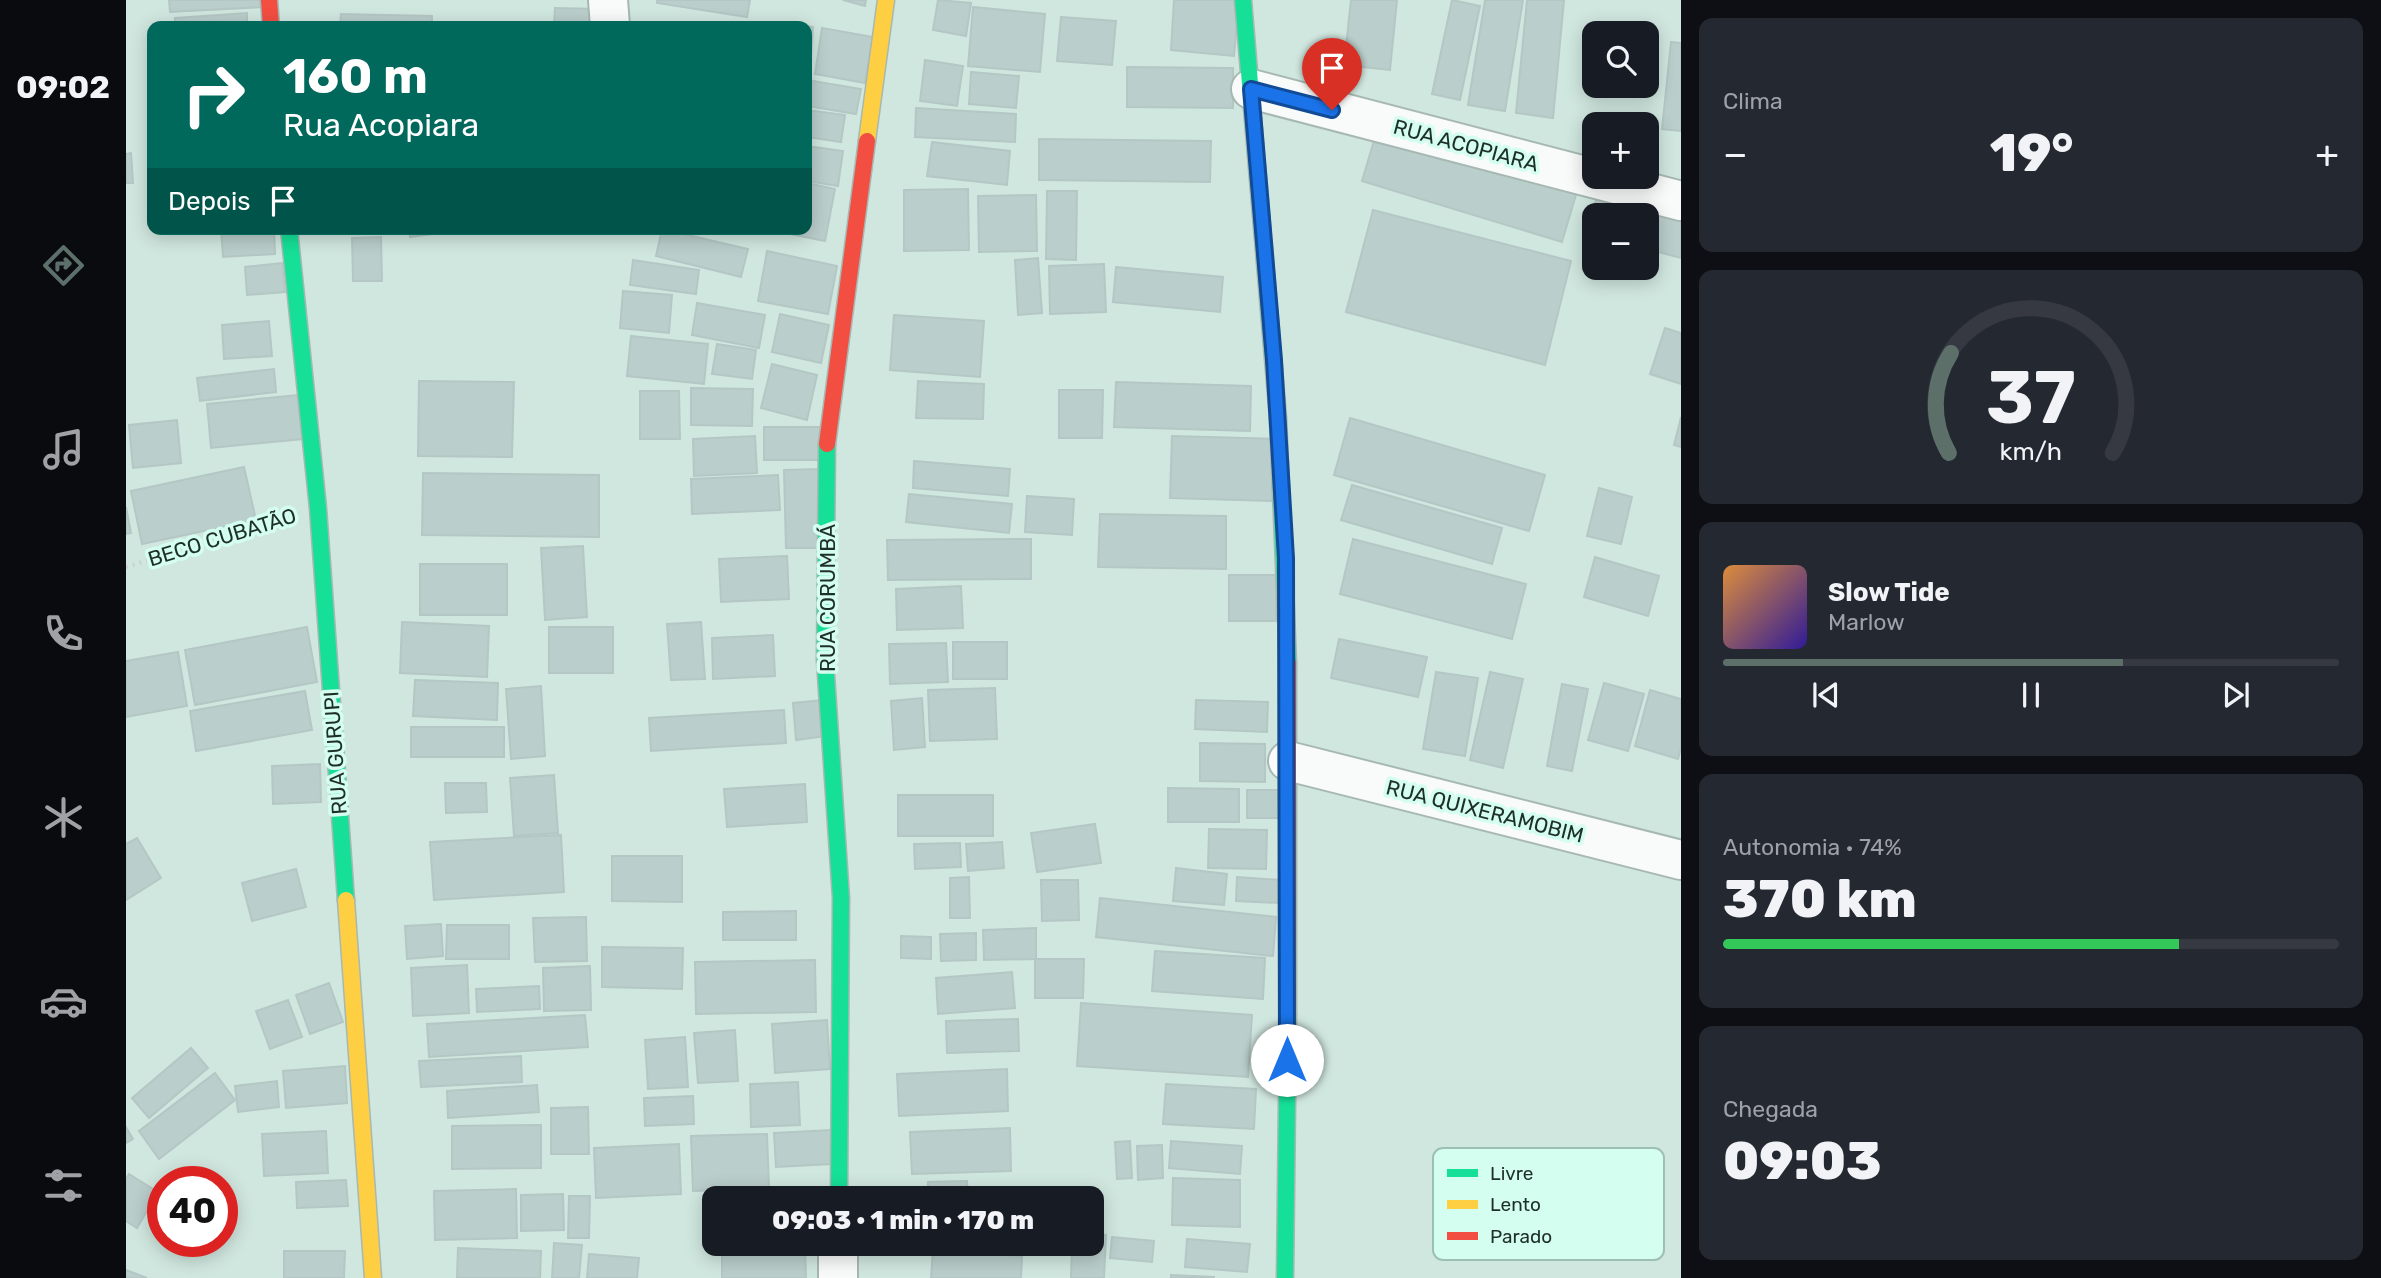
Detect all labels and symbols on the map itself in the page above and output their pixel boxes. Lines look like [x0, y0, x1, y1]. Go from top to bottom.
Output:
pin [1302, 38, 1362, 110]
street label: RUA ACOPIARA [1391, 114, 1541, 176]
street label: BECO CUBATÃO [145, 503, 299, 571]
street label: RUA CORUMBÁ [815, 524, 840, 672]
street label: RUA GURUPI [318, 690, 352, 816]
street label: RUA QUIXERAMOBIM [1384, 774, 1586, 848]
position arrow [1250, 1023, 1324, 1097]
legend [1433, 1148, 1664, 1260]
text: Livre [1490, 1162, 1534, 1185]
speed limit sign: 40 [147, 1166, 238, 1257]
text: Lento [1490, 1193, 1541, 1216]
text: Parado [1490, 1225, 1552, 1248]

